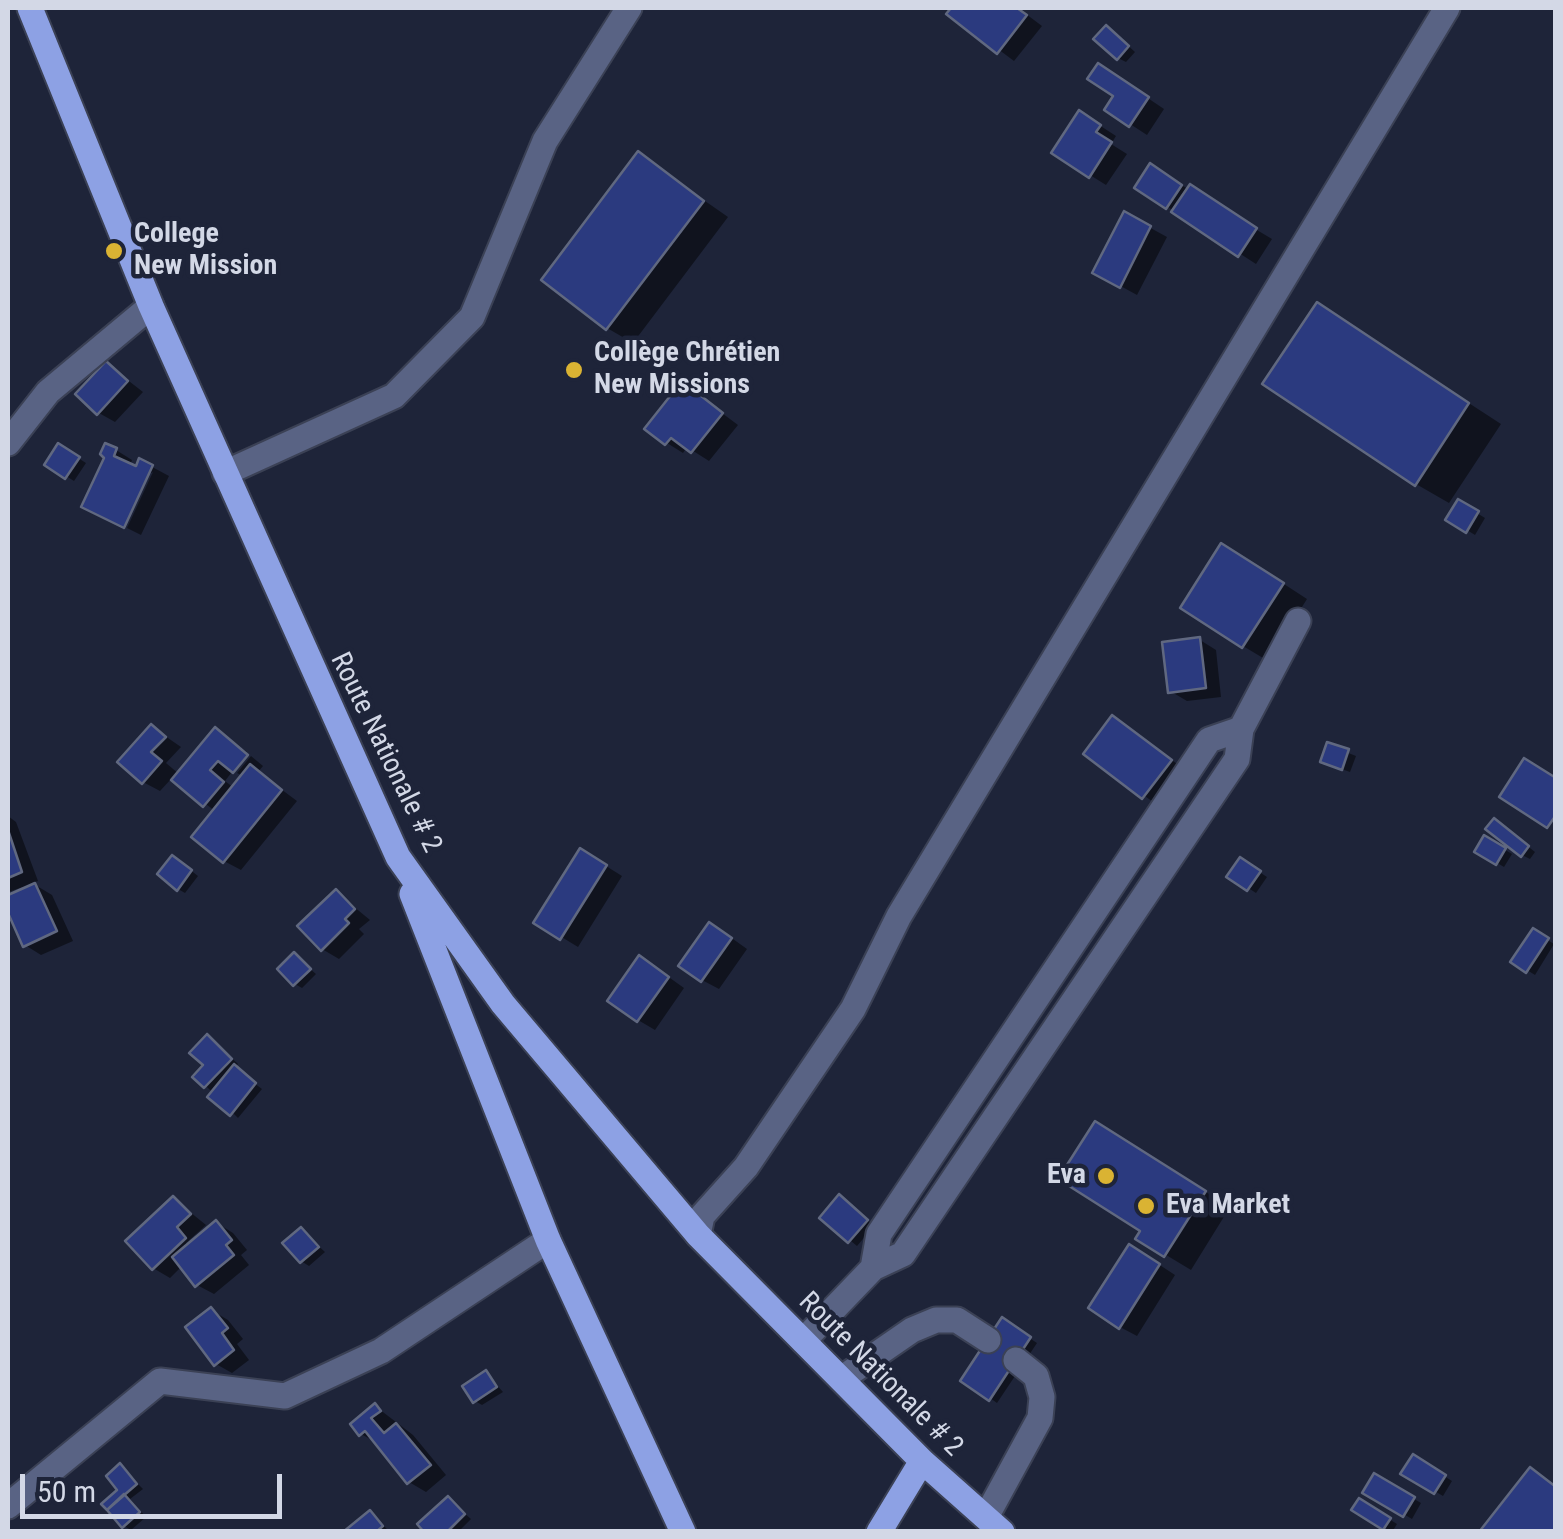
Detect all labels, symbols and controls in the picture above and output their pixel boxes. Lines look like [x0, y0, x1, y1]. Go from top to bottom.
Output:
place label: College New Mission [134, 218, 277, 284]
marker: College New Mission [103, 240, 125, 262]
place label: Collège Chrétien New Missions [594, 337, 780, 403]
marker: Collège Chrétien New Missions [563, 359, 585, 381]
street label: Route Nationale # 2 [322, 648, 448, 858]
place label: Eva [1047, 1159, 1086, 1193]
marker: Eva [1095, 1165, 1117, 1187]
place label: Eva Market [1166, 1189, 1290, 1223]
marker: Eva Market [1135, 1195, 1157, 1217]
street label: Route Nationale # 2 [791, 1286, 969, 1464]
scale bar [25, 1454, 288, 1516]
text: 50 m [37, 1474, 96, 1509]

